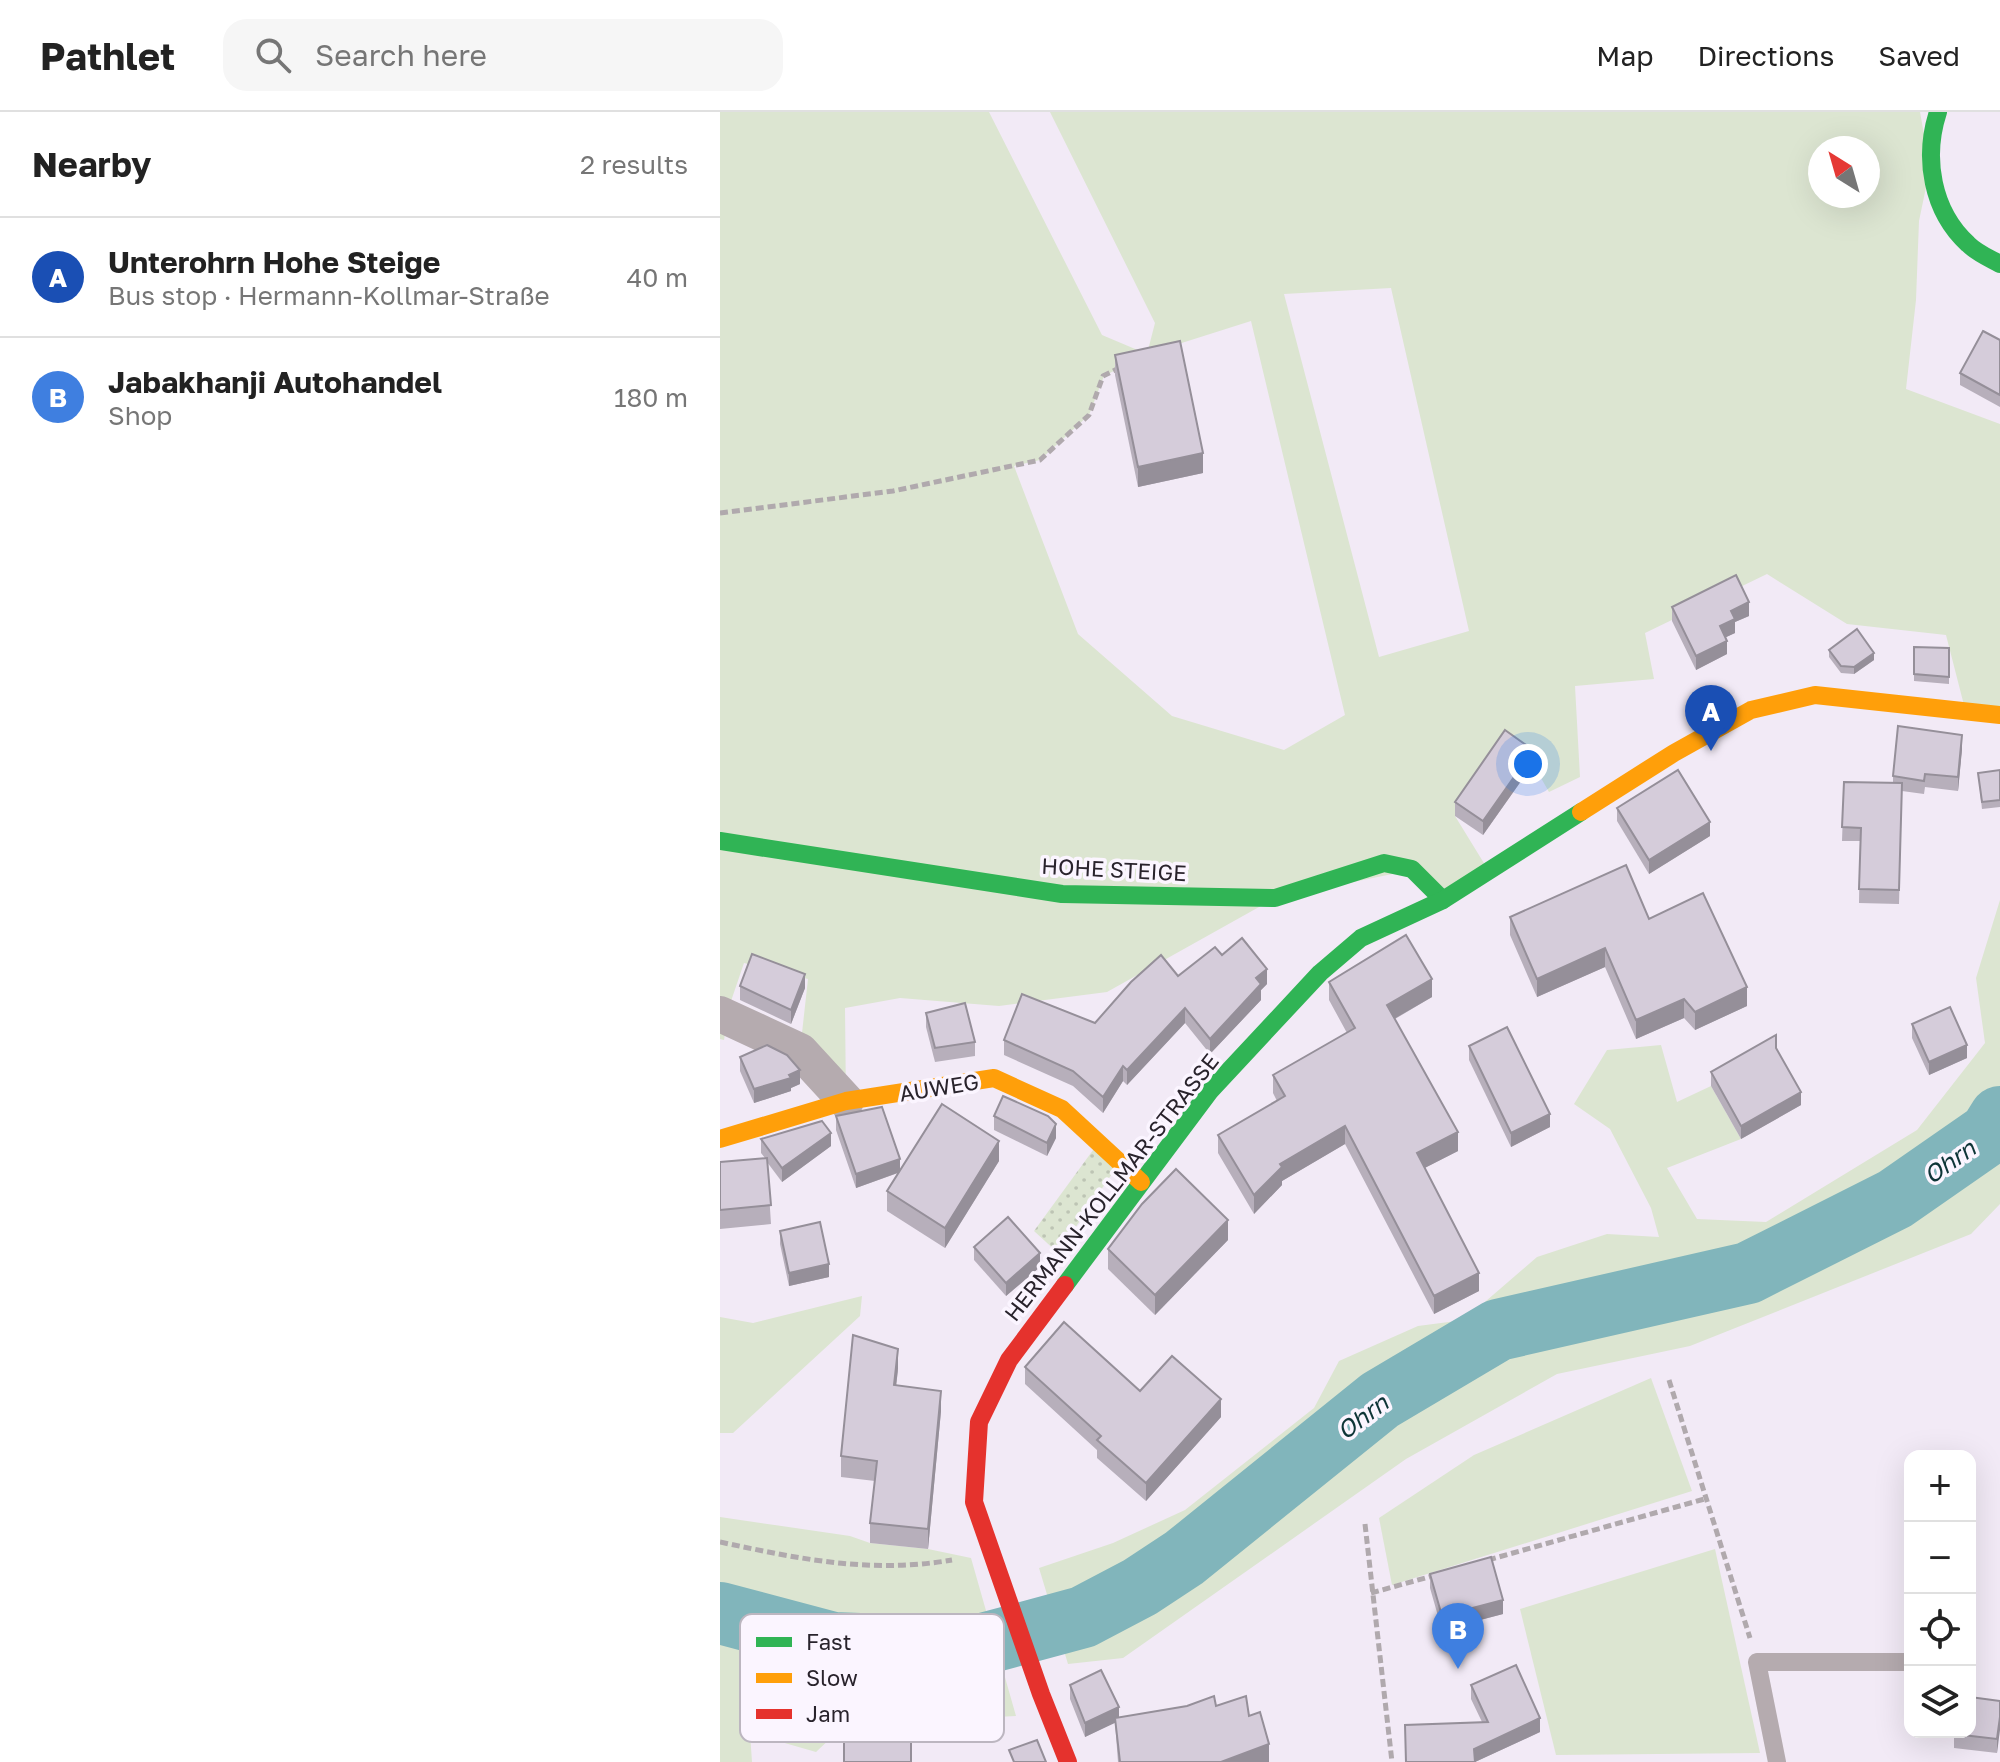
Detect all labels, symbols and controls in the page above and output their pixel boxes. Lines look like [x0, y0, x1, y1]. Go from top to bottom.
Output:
search box [223, 19, 783, 91]
text: Pathlet [40, 33, 175, 78]
icon: search [251, 33, 295, 77]
text: Search here [315, 37, 487, 73]
text: Map [1596, 39, 1653, 72]
text: Directions [1697, 39, 1834, 72]
text: Saved [1878, 39, 1960, 72]
north arrow [1808, 136, 1880, 208]
text: Nearby [32, 144, 152, 184]
text: 2 results [580, 149, 688, 180]
text: Unterohrn Hohe Steige [108, 244, 441, 280]
text: A [49, 262, 67, 293]
text: 40 m [627, 262, 688, 293]
text: Bus stop · Hermann-Kollmar-Straße [108, 280, 550, 311]
text: Jabakhanji Autohandel [108, 364, 442, 400]
text: B [49, 382, 67, 413]
text: 180 m [614, 382, 688, 413]
text: Shop [108, 400, 172, 431]
pin: A [1685, 685, 1737, 751]
your location [1508, 744, 1548, 784]
street label: HOHE STEIGE [1041, 852, 1187, 886]
street label: HERMANN-KOLLMAR-STRASSE [998, 1048, 1224, 1326]
street label: AUWEG [897, 1067, 981, 1107]
water label: Ohrn [1917, 1132, 1982, 1189]
water label: Ohrn [1331, 1387, 1394, 1445]
map controls [1904, 1450, 1976, 1738]
button: + [1904, 1450, 1976, 1522]
button: − [1904, 1522, 1976, 1594]
button: locate [1904, 1594, 1976, 1666]
pin: B [1432, 1603, 1484, 1669]
legend [740, 1614, 1004, 1742]
text: Fast [806, 1628, 852, 1655]
text: Slow [806, 1664, 858, 1691]
button: layers [1904, 1666, 1976, 1738]
text: Jam [806, 1700, 850, 1727]

